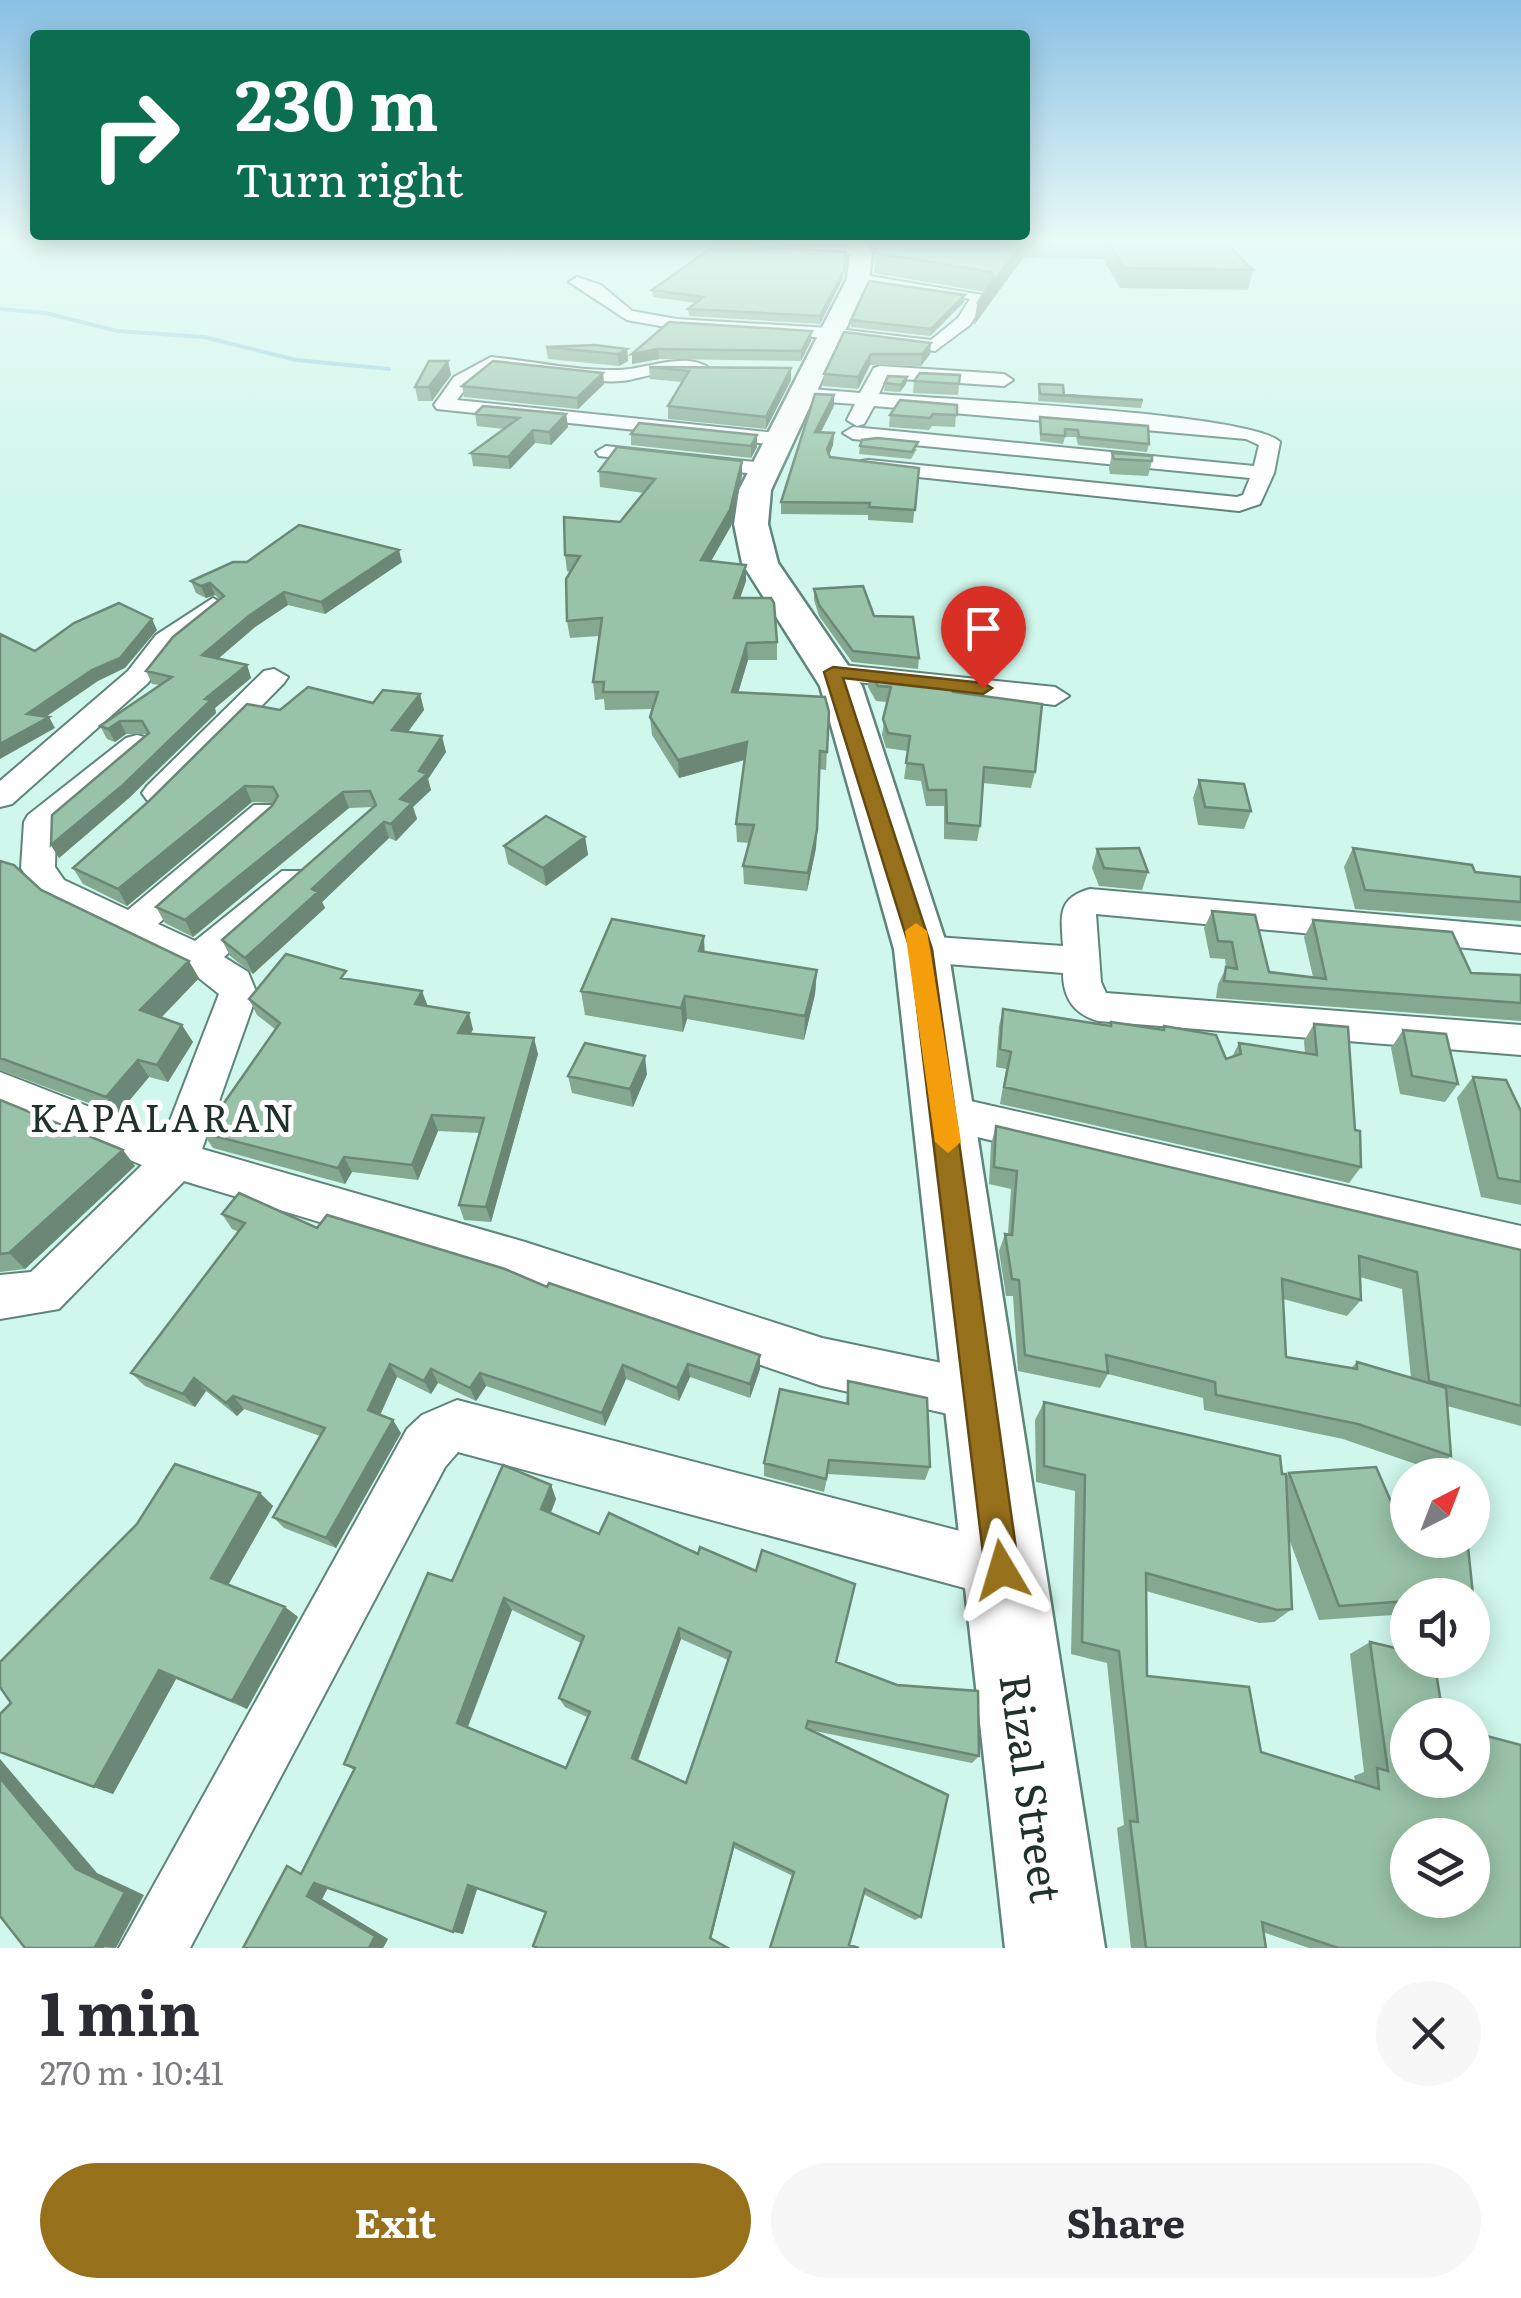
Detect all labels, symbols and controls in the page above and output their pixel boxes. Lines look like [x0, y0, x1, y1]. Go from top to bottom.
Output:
text: 230 m [235, 49, 439, 153]
icon: right [70, 70, 200, 200]
text: Turn right [235, 144, 463, 211]
pin [941, 586, 1026, 689]
icon: arrive [956, 601, 1011, 656]
district label: KAPALARAN [30, 1087, 296, 1144]
north arrow [1390, 1458, 1490, 1558]
map controls [1390, 1458, 1490, 1918]
position arrow [950, 1518, 1054, 1622]
button: sound [1390, 1578, 1490, 1678]
street label: Rizal Street [986, 1670, 1080, 1906]
button: search [1390, 1698, 1490, 1798]
button: layers [1390, 1818, 1490, 1918]
text: 1 min [40, 1965, 200, 2054]
button: close [1376, 1981, 1481, 2086]
text: 270 m · 10:41 [40, 2047, 224, 2095]
button: Exit [40, 2163, 751, 2278]
button: Share [771, 2163, 1481, 2278]

